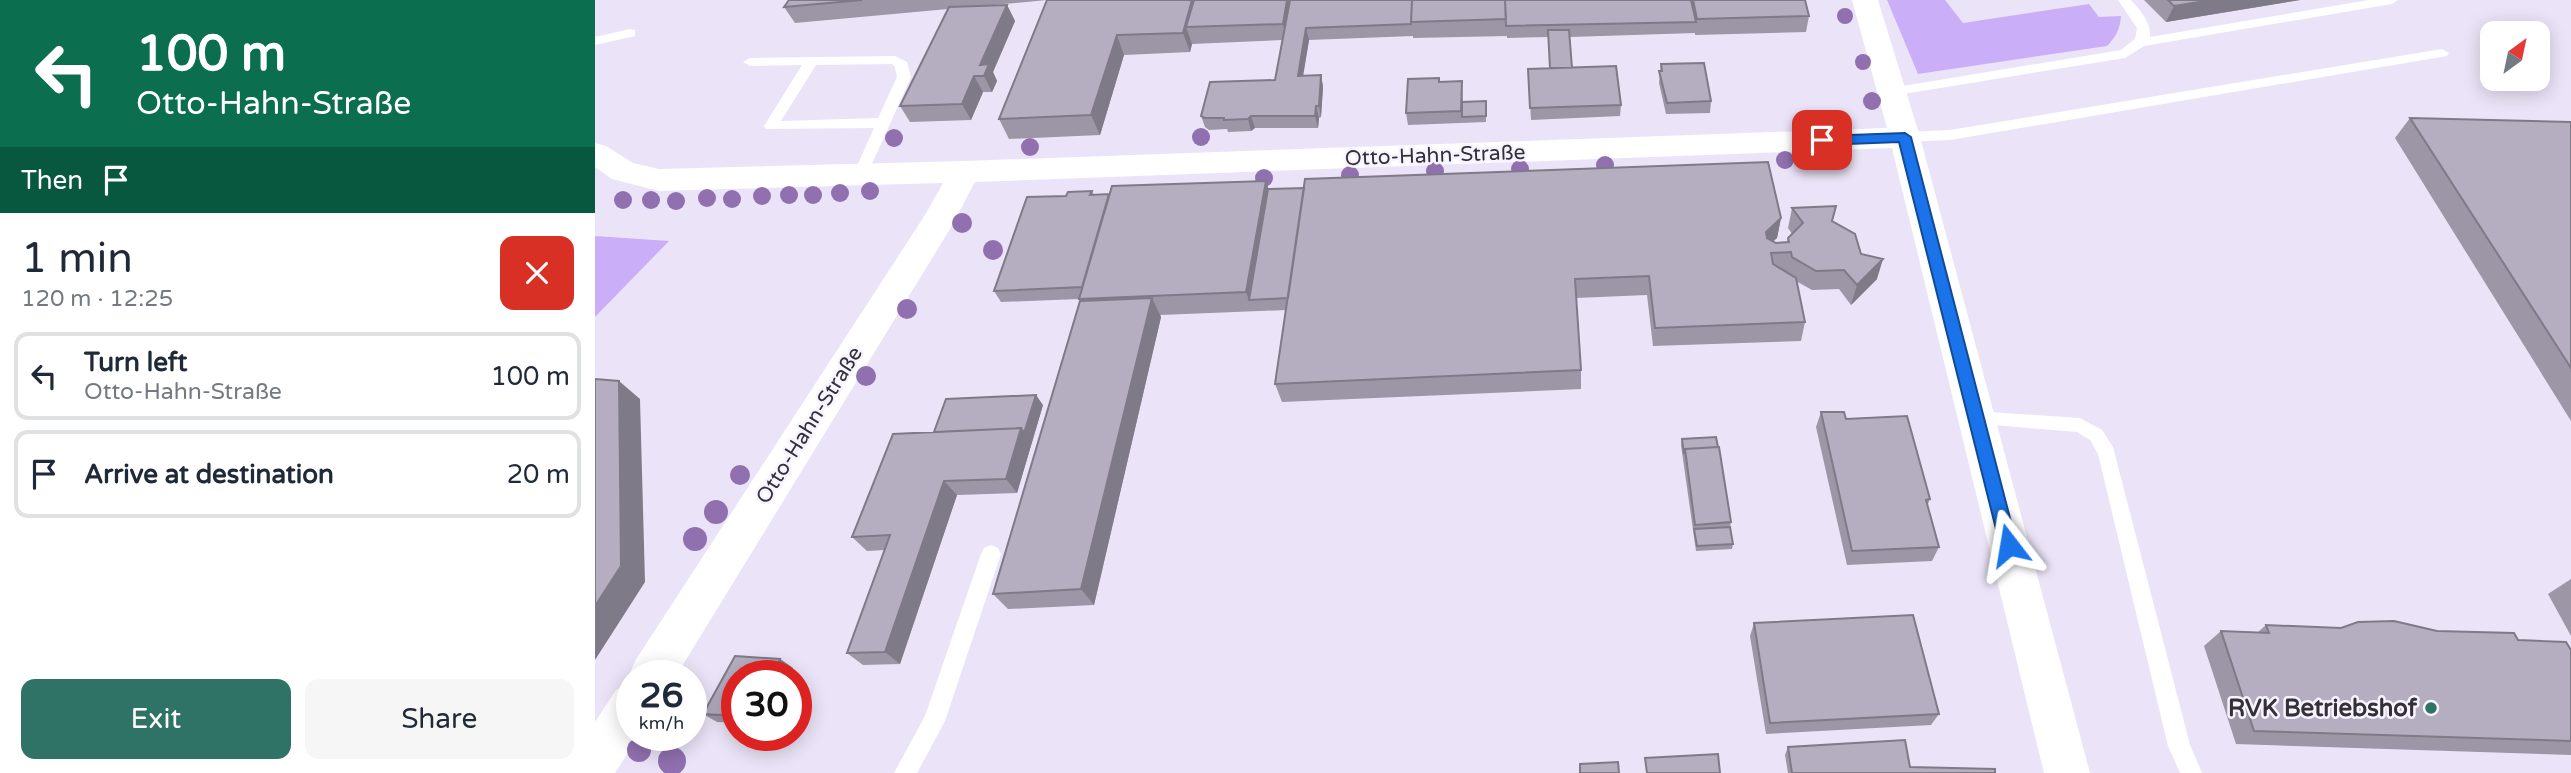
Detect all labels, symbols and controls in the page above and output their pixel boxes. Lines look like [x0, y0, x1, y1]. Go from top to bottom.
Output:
north arrow [2480, 21, 2550, 91]
map controls [2480, 21, 2550, 91]
text: 100 m [136, 25, 286, 84]
icon: left [21, 28, 112, 119]
text: Otto-Hahn-Straße [136, 85, 411, 123]
pin [1792, 110, 1852, 170]
icon: arrive [1803, 121, 1841, 159]
street label: Otto-Hahn-Straße [1344, 140, 1526, 171]
icon: arrive [97, 161, 135, 199]
text: Then [21, 165, 83, 196]
text: 1 min [21, 233, 133, 284]
button: close [500, 236, 574, 310]
text: 120 m · 12:25 [21, 285, 173, 313]
street label: Otto-Hahn-Straße [751, 342, 868, 509]
text: Turn left [84, 347, 187, 378]
icon: left [25, 357, 63, 395]
text: 100 m [490, 361, 570, 392]
text: Otto-Hahn-Straße [84, 378, 282, 406]
icon: arrive [25, 455, 63, 493]
text: Arrive at destination [84, 459, 334, 490]
text: 20 m [507, 459, 570, 490]
position arrow [1972, 508, 2046, 582]
speed limit sign: 30 [721, 660, 812, 751]
text: 26 [640, 675, 683, 717]
button: Exit [21, 679, 291, 759]
button: Share [305, 679, 574, 759]
place label: RVK Betriebshof [2228, 694, 2418, 723]
marker: RVK Betriebshof [2423, 700, 2439, 716]
text: km/h [639, 712, 684, 734]

